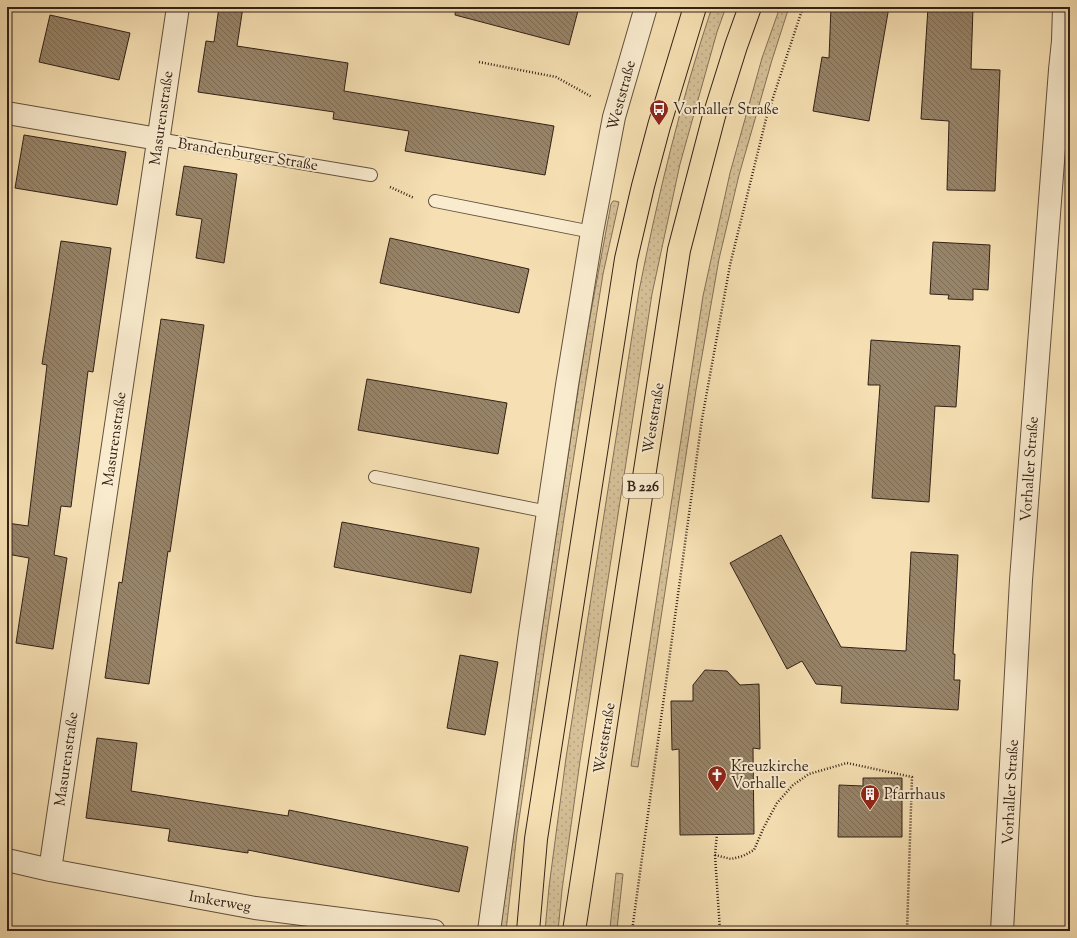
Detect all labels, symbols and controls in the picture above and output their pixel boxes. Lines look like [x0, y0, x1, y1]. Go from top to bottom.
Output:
street label: Weststraße [603, 58, 642, 133]
street label: Masurenstraße [145, 70, 180, 167]
bus stop icon: Vorhaller Straße [648, 98, 670, 126]
place label: Vorhaller Straße [673, 100, 779, 121]
street label: Brandenburger Straße [176, 134, 319, 177]
street label: Weststraße [639, 381, 670, 455]
street label: Masurenstraße [98, 391, 133, 488]
street label: Vorhaller Straße [1016, 416, 1045, 523]
road number: B 226 [623, 474, 663, 498]
street label: Weststraße [590, 701, 621, 775]
street label: Masurenstraße [50, 711, 85, 808]
street label: Vorhaller Straße [998, 739, 1025, 845]
place label: Kreuzkirche Vorhalle [731, 757, 809, 795]
church icon: Kreuzkirche Vorhalle [706, 764, 728, 792]
building icon: Pfarrhaus [859, 783, 881, 811]
place label: Pfarrhaus [884, 785, 945, 806]
street label: Imkerweg [187, 887, 253, 918]

